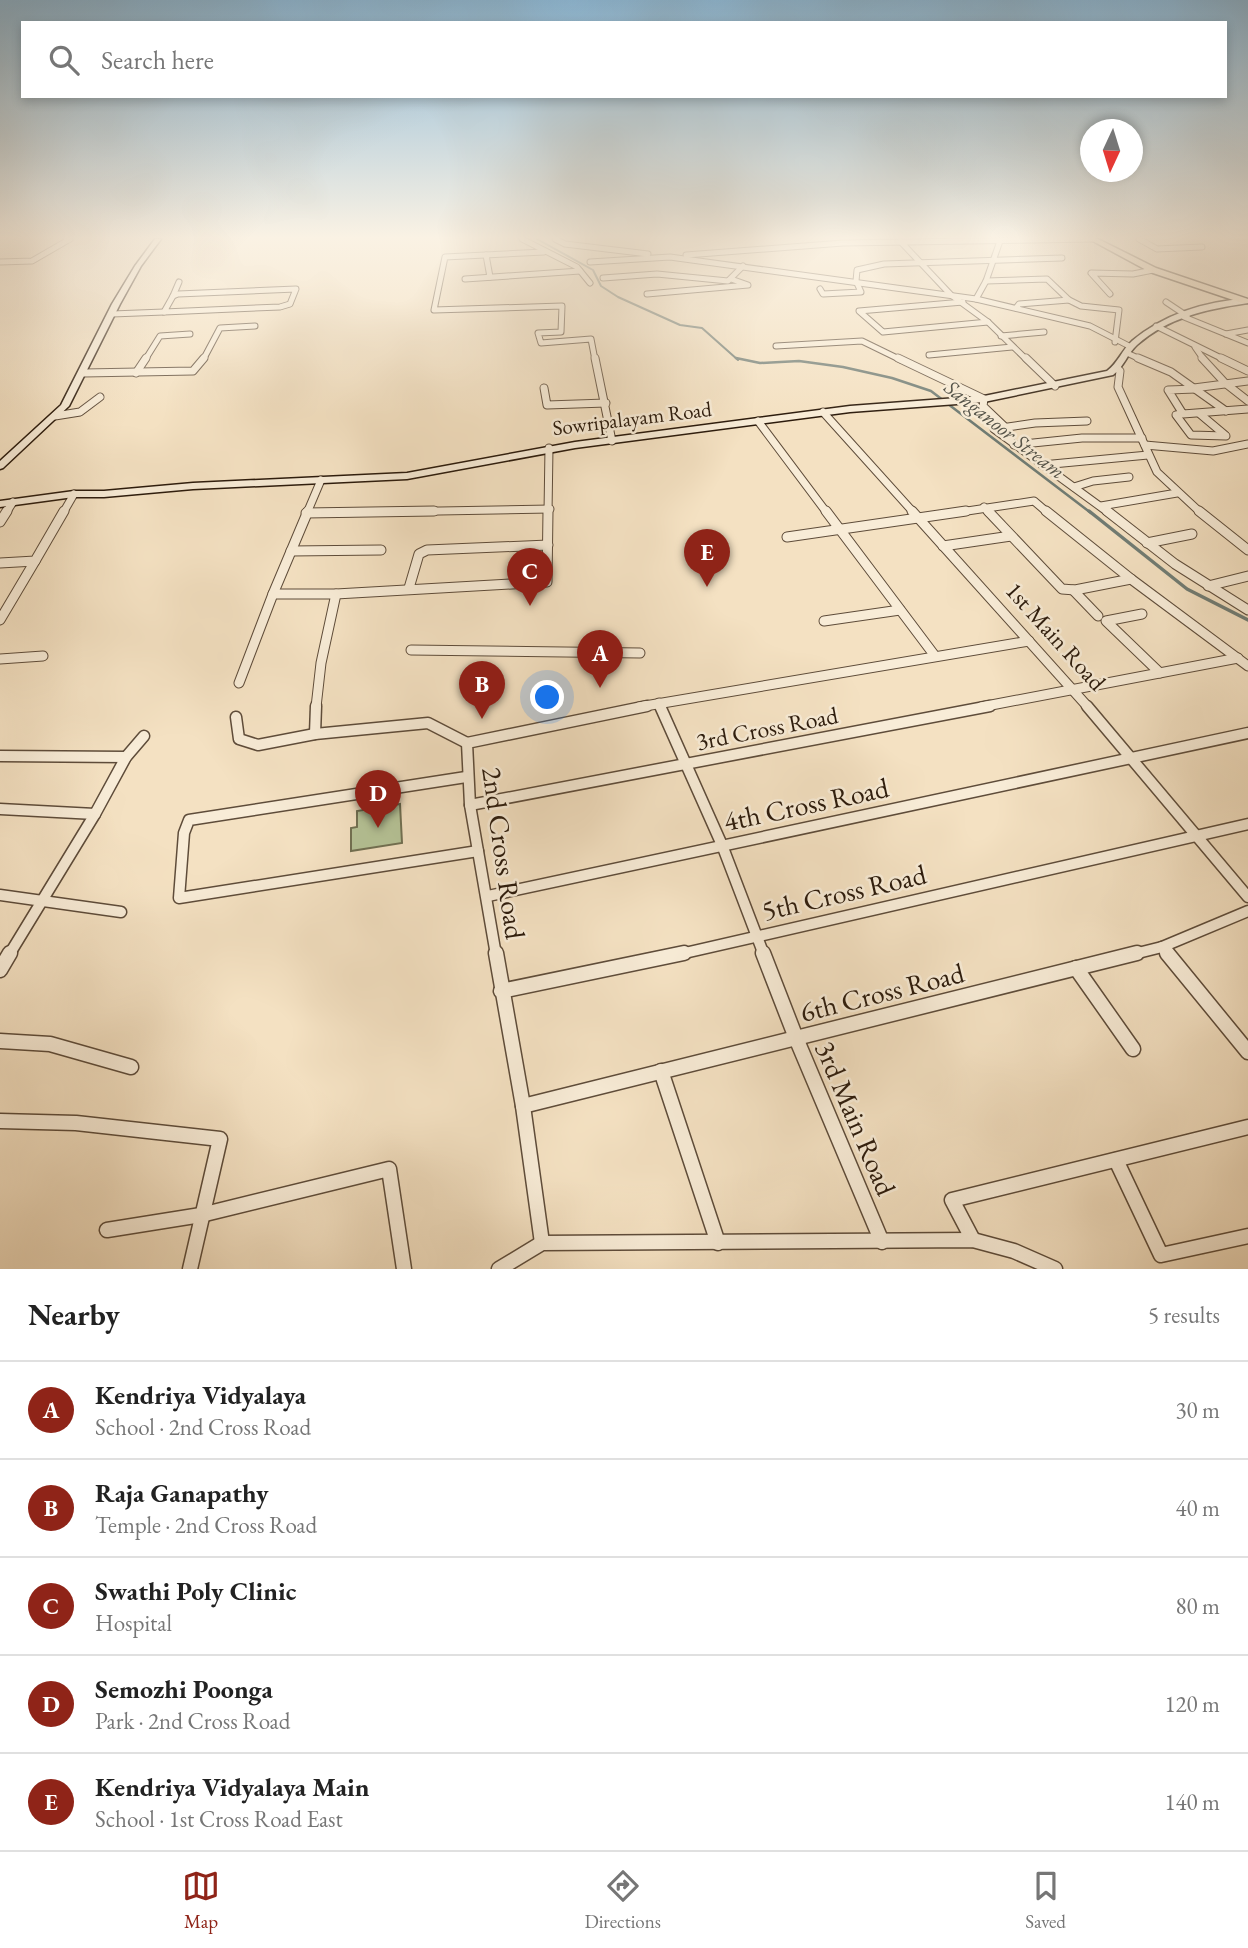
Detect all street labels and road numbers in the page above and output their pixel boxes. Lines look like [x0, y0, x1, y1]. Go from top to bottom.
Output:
street label: Sowripalayam Road [551, 395, 714, 441]
street label: 1st Main Road [999, 575, 1114, 698]
street label: 3rd Cross Road [693, 699, 841, 757]
street label: 2nd Cross Road [474, 765, 534, 942]
street label: 4th Cross Road [720, 769, 893, 839]
street label: 5th Cross Road [758, 855, 931, 928]
street label: 6th Cross Road [796, 954, 968, 1030]
street label: 3rd Main Road [807, 1035, 905, 1201]

